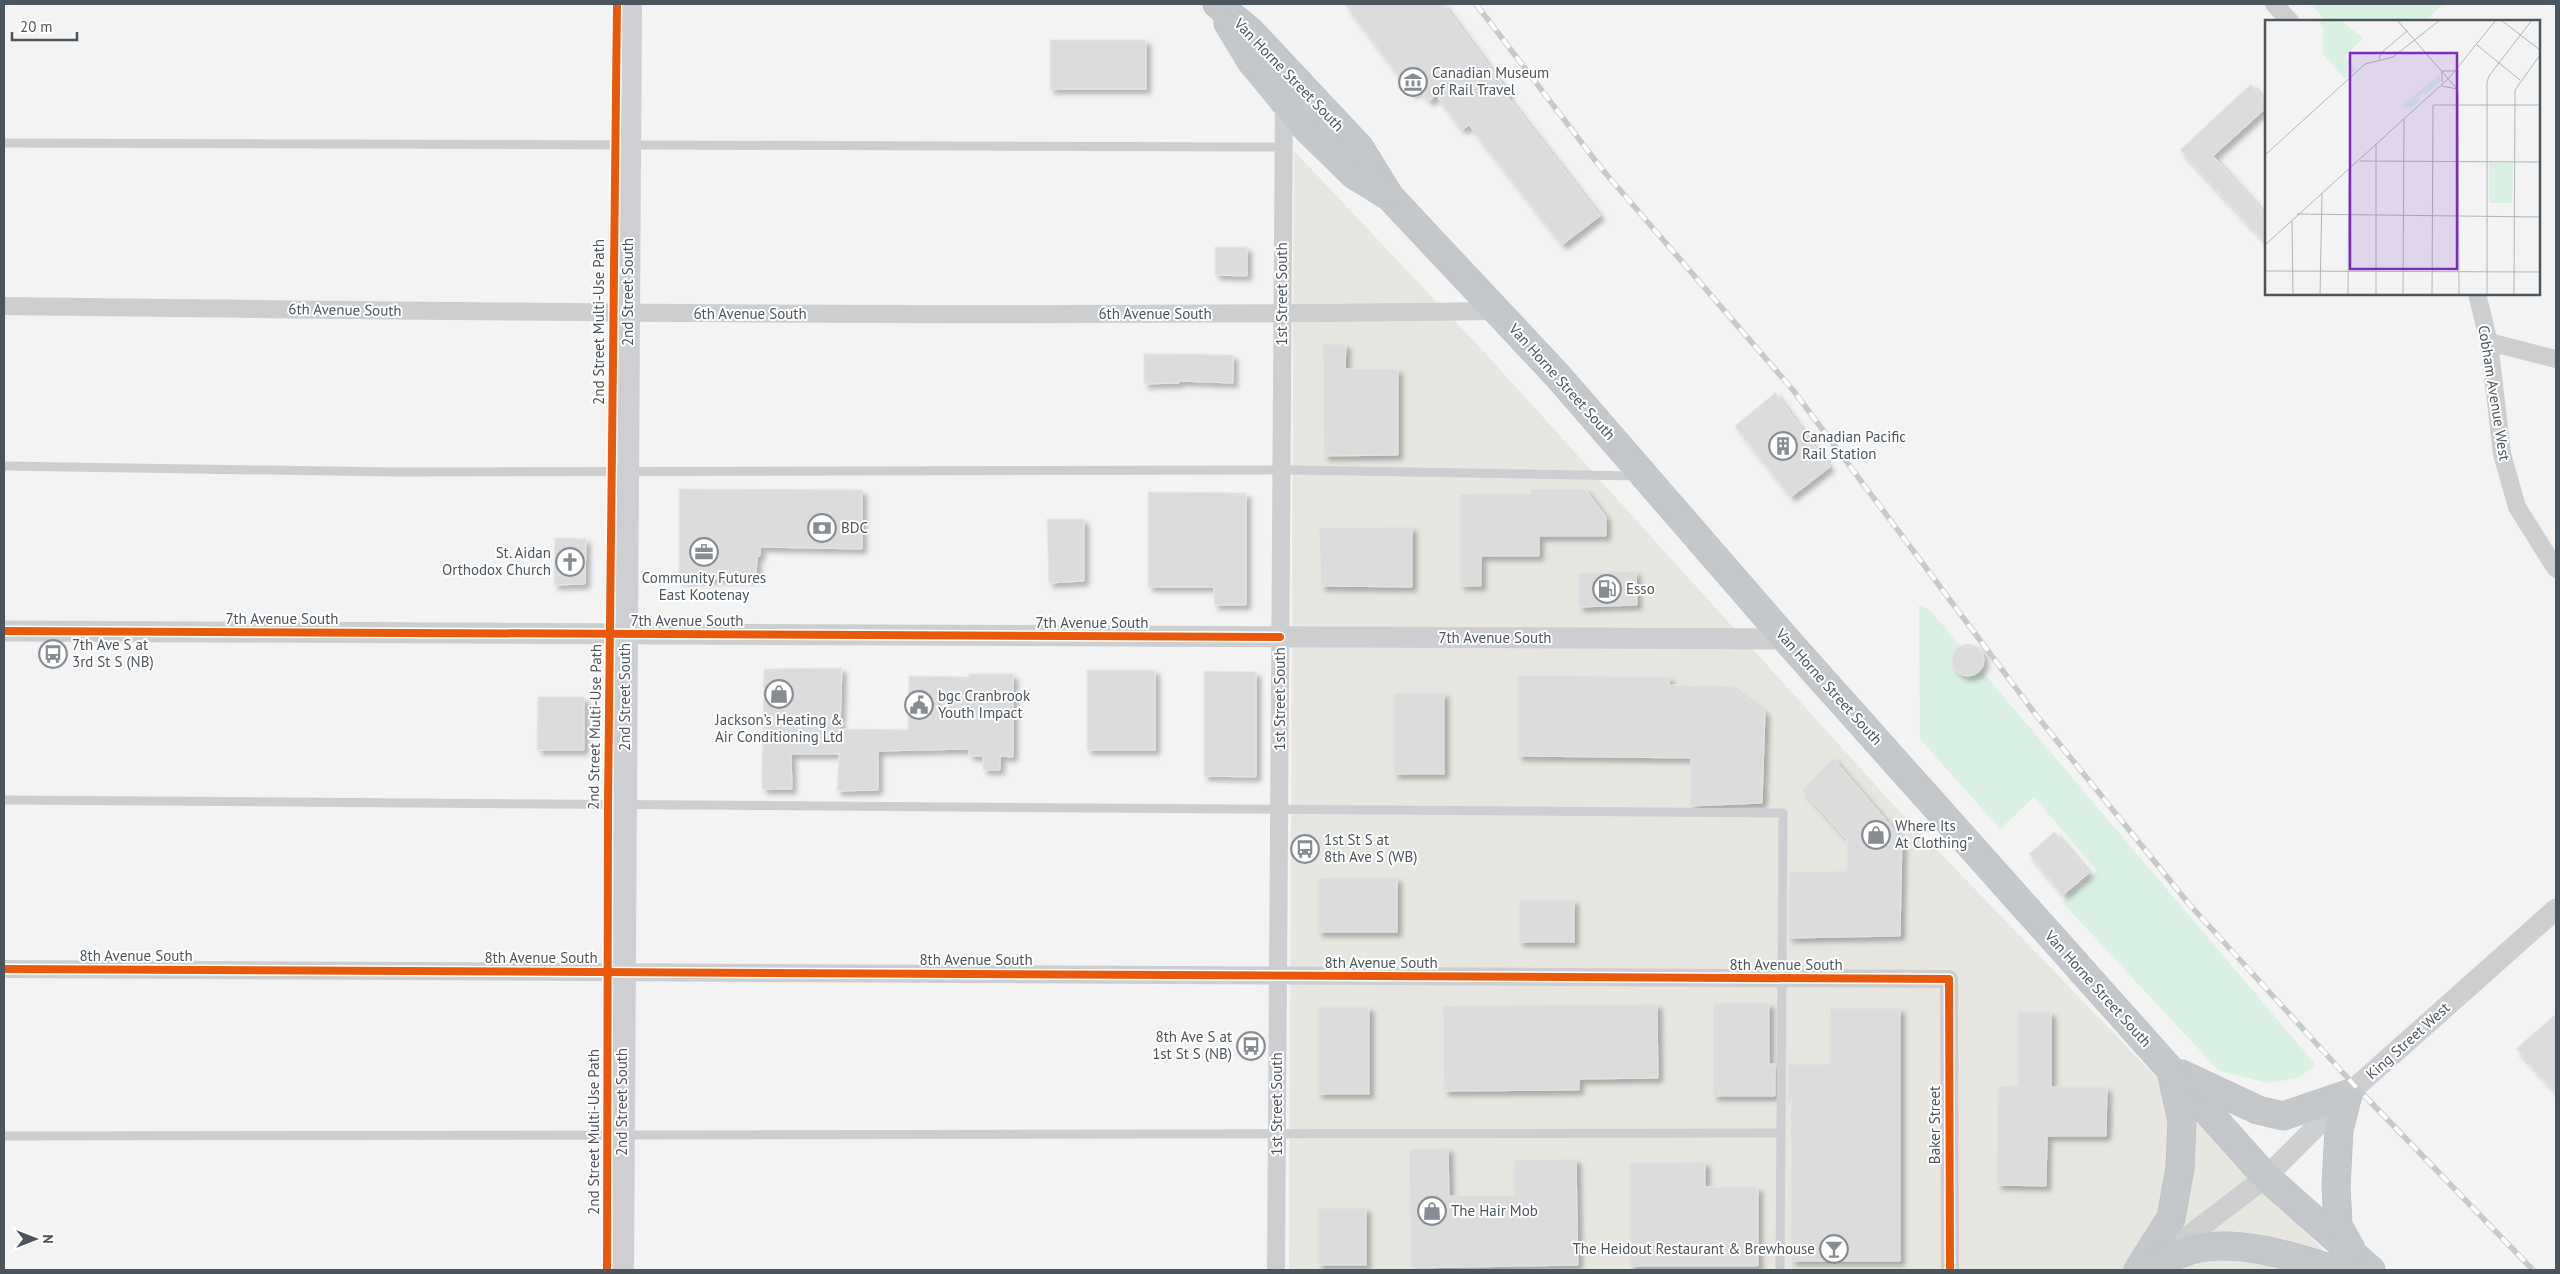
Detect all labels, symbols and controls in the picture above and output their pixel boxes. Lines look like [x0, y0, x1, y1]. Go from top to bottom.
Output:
scale bar [12, 10, 78, 42]
street label: Van Horne Street South [1230, 13, 1348, 135]
text: 20 m [20, 17, 53, 36]
inset map [2265, 20, 2540, 295]
place label: Canadian Museum of Rail Travel [1432, 63, 1549, 99]
museum icon: Canadian Museum of Rail Travel [1398, 67, 1428, 97]
street label: 2nd Street South [618, 238, 637, 346]
street label: 2nd Street Multi-Use Path [589, 239, 608, 405]
street label: 1st Street South [1272, 242, 1291, 346]
street label: 6th Avenue South [288, 299, 402, 320]
street label: 6th Avenue South [693, 304, 807, 323]
street label: 6th Avenue South [1098, 304, 1212, 323]
street label: Van Horne Street South [1504, 319, 1620, 444]
street label: Cobham Avenue West [2474, 324, 2515, 462]
place label: Canadian Pacific Rail Station [1802, 427, 1906, 463]
building icon: Canadian Pacific Rail Station [1768, 431, 1798, 461]
bank icon: BDC [807, 513, 837, 543]
place label: BDC [841, 518, 868, 537]
office icon: Community Futures East Kootenay [689, 537, 719, 567]
place label: St. Aidan Orthodox Church [442, 543, 551, 579]
church icon: St. Aidan Orthodox Church [555, 547, 585, 577]
place label: Community Futures East Kootenay [642, 568, 766, 604]
fuel station icon: Esso [1592, 574, 1622, 604]
place label: Esso [1626, 579, 1655, 598]
street label: 7th Avenue South [226, 609, 338, 628]
street label: 7th Avenue South [631, 611, 743, 630]
street label: 7th Avenue South [1036, 613, 1148, 632]
street label: Van Horne Street South [1771, 624, 1887, 749]
street label: 7th Avenue South [1439, 628, 1551, 647]
place label: 7th Ave S at 3rd St S (NB) [72, 635, 154, 671]
bus stop icon: 7th Ave S at 3rd St S (NB) [38, 639, 68, 669]
street label: 2nd Street South [615, 643, 634, 751]
street label: 2nd Street Multi-Use Path [584, 644, 605, 810]
street label: 1st Street South [1270, 647, 1289, 751]
shop icon: Jackson’s Heating & Air Conditioning Ltd [764, 679, 794, 709]
place label: bgc Cranbrook Youth Impact [938, 686, 1031, 722]
public building icon: bgc Cranbrook Youth Impact [904, 690, 934, 720]
place label: Jackson’s Heating & Air Conditioning Ltd [714, 710, 843, 746]
place label: Where Its At Clothing” [1895, 816, 1972, 852]
shop icon: Where Its At Clothing” [1861, 820, 1891, 850]
place label: 1st St S at 8th Ave S (WB) [1324, 830, 1417, 866]
bus stop icon: 1st St S at 8th Ave S (WB) [1290, 834, 1320, 864]
street label: Van Horne Street South [2040, 926, 2156, 1051]
street label: 8th Avenue South [79, 946, 193, 965]
street label: 8th Avenue South [484, 948, 598, 967]
street label: 8th Avenue South [919, 950, 1033, 969]
street label: 8th Avenue South [1324, 953, 1438, 972]
street label: 8th Avenue South [1729, 955, 1843, 974]
street label: King Street West [2362, 998, 2454, 1083]
place label: 8th Ave S at 1st St S (NB) [1152, 1027, 1232, 1063]
bus stop icon: 8th Ave S at 1st St S (NB) [1236, 1031, 1266, 1061]
street label: 2nd Street South [612, 1048, 631, 1156]
street label: 2nd Street Multi-Use Path [584, 1049, 603, 1215]
street label: 1st Street South [1267, 1052, 1286, 1156]
street label: Baker Street [1925, 1086, 1944, 1164]
shop icon: The Hair Mob [1417, 1196, 1447, 1226]
place label: The Hair Mob [1451, 1201, 1538, 1220]
north arrow [10, 1214, 60, 1264]
text: N [39, 1234, 57, 1244]
bar icon: The Heidout Restaurant & Brewhouse [1819, 1234, 1849, 1264]
place label: The Heidout Restaurant & Brewhouse [1572, 1239, 1815, 1258]

